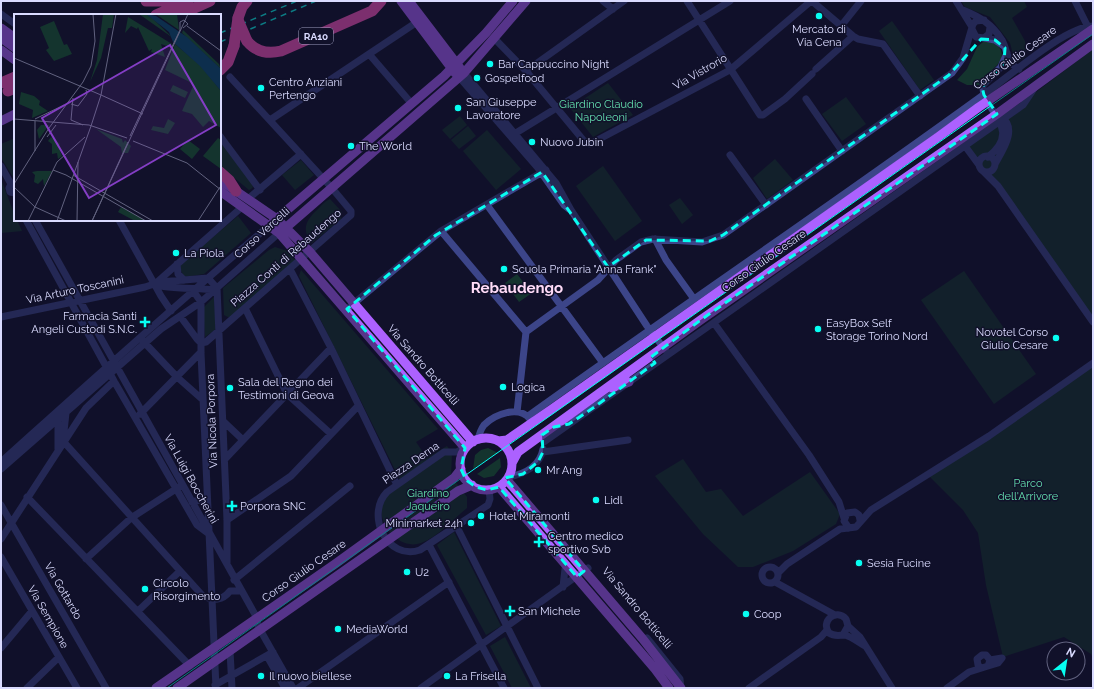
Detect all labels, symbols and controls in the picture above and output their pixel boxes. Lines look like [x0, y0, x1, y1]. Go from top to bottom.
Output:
marker: Mercato di Via Cena [814, 11, 824, 21]
inset map [14, 14, 221, 221]
place label: Mercato di Via Cena [792, 23, 846, 49]
street label: Corso Giulio Cesare [971, 23, 1060, 93]
road number: RA10 [299, 28, 333, 44]
street label: Via Vistrorio [671, 51, 730, 93]
place label: Bar Cappuccino Night [498, 58, 610, 71]
marker: Bar Cappuccino Night [485, 59, 495, 69]
place label: Gospelfood [485, 72, 545, 85]
marker: Gospelfood [472, 73, 482, 83]
place label: Centro Anziani Pertengo [269, 76, 342, 102]
marker: Centro Anziani Pertengo [256, 83, 266, 93]
place label: San Giuseppe Lavoratore [466, 96, 537, 122]
park label: Giardino Claudio Napoleoni [559, 98, 643, 124]
marker: San Giuseppe Lavoratore [453, 103, 463, 113]
place label: Nuovo Jubin [540, 136, 603, 149]
marker: Nuovo Jubin [527, 137, 537, 147]
place label: The World [359, 140, 412, 153]
marker: The World [346, 141, 356, 151]
street label: Corso Vercelli [232, 205, 292, 261]
street label: Piazza Conti di Rebaudengo [228, 206, 344, 310]
street label: Corso Giulio Cesare [719, 227, 809, 295]
place label: La Piola [184, 247, 224, 260]
marker: La Piola [171, 248, 181, 258]
place label: Scuola Primaria "Anna Frank" [512, 263, 657, 276]
marker: Scuola Primaria "Anna Frank" [499, 264, 509, 274]
street label: Via Arturo Toscanini [25, 273, 125, 307]
district label: Rebaudengo [471, 279, 563, 297]
place label: Farmacia Santi Angeli Custodi S.N.C. [31, 310, 137, 336]
marker: Farmacia Santi Angeli Custodi S.N.C. [140, 317, 150, 327]
place label: EasyBox Self Storage Torino Nord [826, 317, 928, 343]
street label: Via Sandro Botticelli [385, 322, 461, 408]
marker: EasyBox Self Storage Torino Nord [813, 324, 823, 334]
place label: Novotel Corso Giulio Cesare [976, 326, 1049, 352]
marker: Novotel Corso Giulio Cesare [1051, 333, 1061, 343]
street label: Via Nicola Porpora [204, 374, 220, 468]
place label: Sala del Regno dei Testimoni di Geova [238, 376, 334, 402]
place label: Logica [511, 381, 545, 394]
marker: Logica [498, 382, 508, 392]
marker: Sala del Regno dei Testimoni di Geova [225, 383, 235, 393]
street label: Via Luigi Boccherini [161, 432, 221, 526]
street label: Piazza Derna [380, 439, 442, 487]
place label: Mr Ang [546, 464, 582, 477]
marker: Mr Ang [533, 465, 543, 475]
park label: Parco dell'Arrivore [998, 477, 1059, 503]
park label: Giardino Jaqueiro [406, 487, 450, 513]
place label: Lidl [604, 494, 623, 507]
marker: Lidl [591, 495, 601, 505]
place label: Porpora SNC [240, 500, 306, 513]
marker: Porpora SNC [227, 501, 237, 511]
place label: Hotel Miramonti [489, 510, 570, 523]
marker: Hotel Miramonti [476, 511, 486, 521]
place label: Minimarket 24h [386, 517, 463, 530]
marker: Minimarket 24h [466, 518, 476, 528]
place label: Centro medico sportivo Svb [548, 530, 624, 556]
marker: Centro medico sportivo Svb [533, 536, 545, 548]
street label: Corso Giulio Cesare [259, 537, 349, 605]
place label: Sesia Fucine [867, 557, 931, 570]
marker: Sesia Fucine [854, 558, 864, 568]
street label: Via Gottardo [42, 560, 85, 622]
street label: Via Sandro Botticelli [599, 565, 675, 651]
place label: U2 [415, 566, 429, 579]
marker: U2 [402, 567, 412, 577]
place label: Circolo Risorgimento [153, 577, 221, 603]
street label: Via Sempione [25, 583, 72, 651]
marker: Circolo Risorgimento [140, 584, 150, 594]
place label: San Michele [518, 605, 581, 618]
marker: San Michele [505, 606, 515, 616]
place label: Coop [754, 608, 782, 621]
marker: Coop [741, 609, 751, 619]
place label: MediaWorld [346, 623, 408, 636]
marker: MediaWorld [333, 624, 343, 634]
north arrow [1046, 641, 1086, 681]
text: N [1064, 645, 1078, 661]
place label: Il nuovo biellese [269, 670, 352, 683]
place label: La Frisella [455, 670, 506, 683]
marker: Il nuovo biellese [256, 671, 266, 681]
marker: La Frisella [442, 671, 452, 681]

